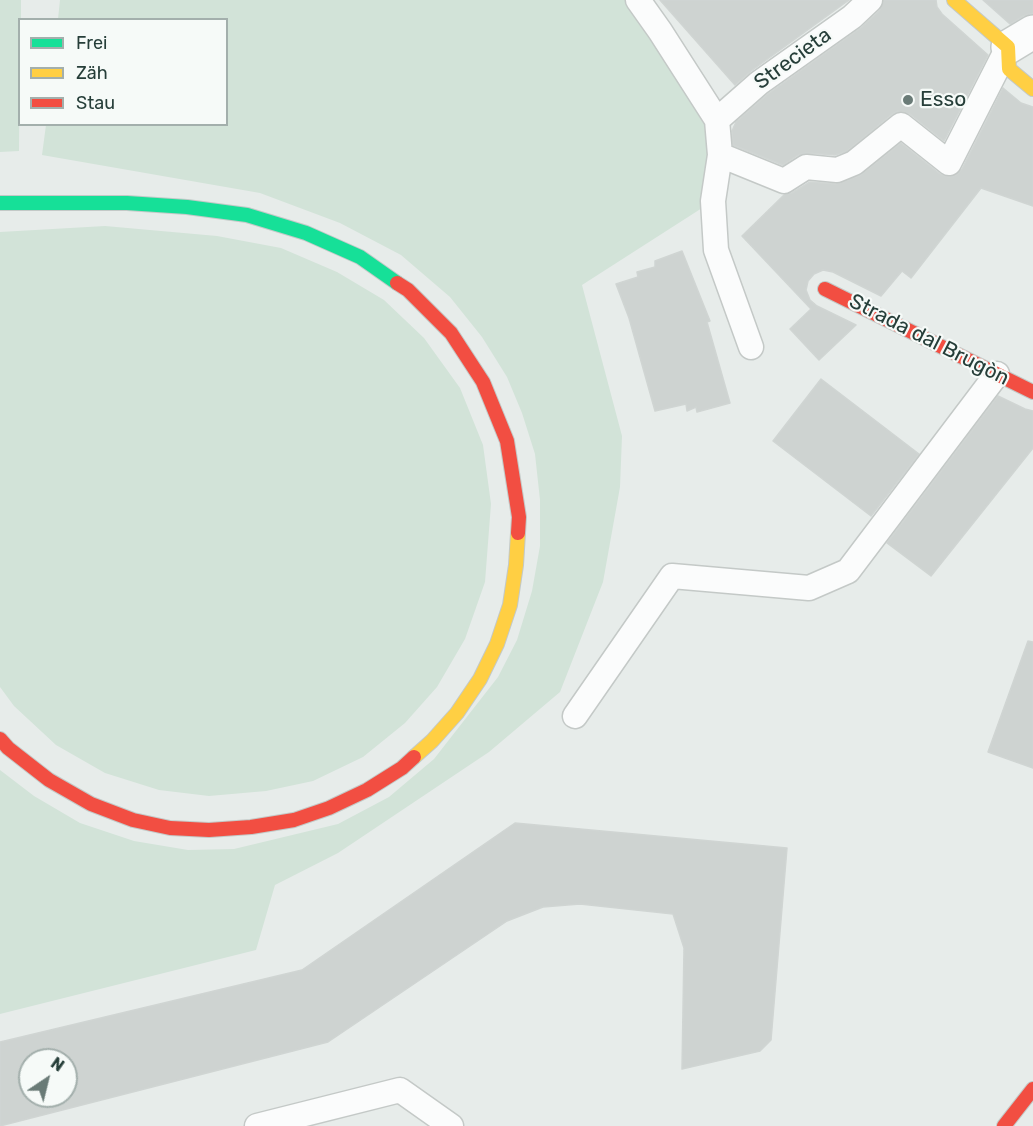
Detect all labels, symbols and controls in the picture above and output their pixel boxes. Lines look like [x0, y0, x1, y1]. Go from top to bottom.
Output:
legend [18, 18, 228, 126]
street label: Strecieta [750, 23, 836, 95]
text: Frei [76, 32, 107, 54]
text: Zäh [76, 62, 108, 84]
place label: Esso [920, 87, 966, 113]
text: Stau [76, 92, 115, 114]
marker: Esso [901, 93, 915, 107]
street label: Strada dal Brugòn [845, 289, 1013, 391]
north arrow [18, 1048, 78, 1108]
text: N [47, 1053, 68, 1076]

